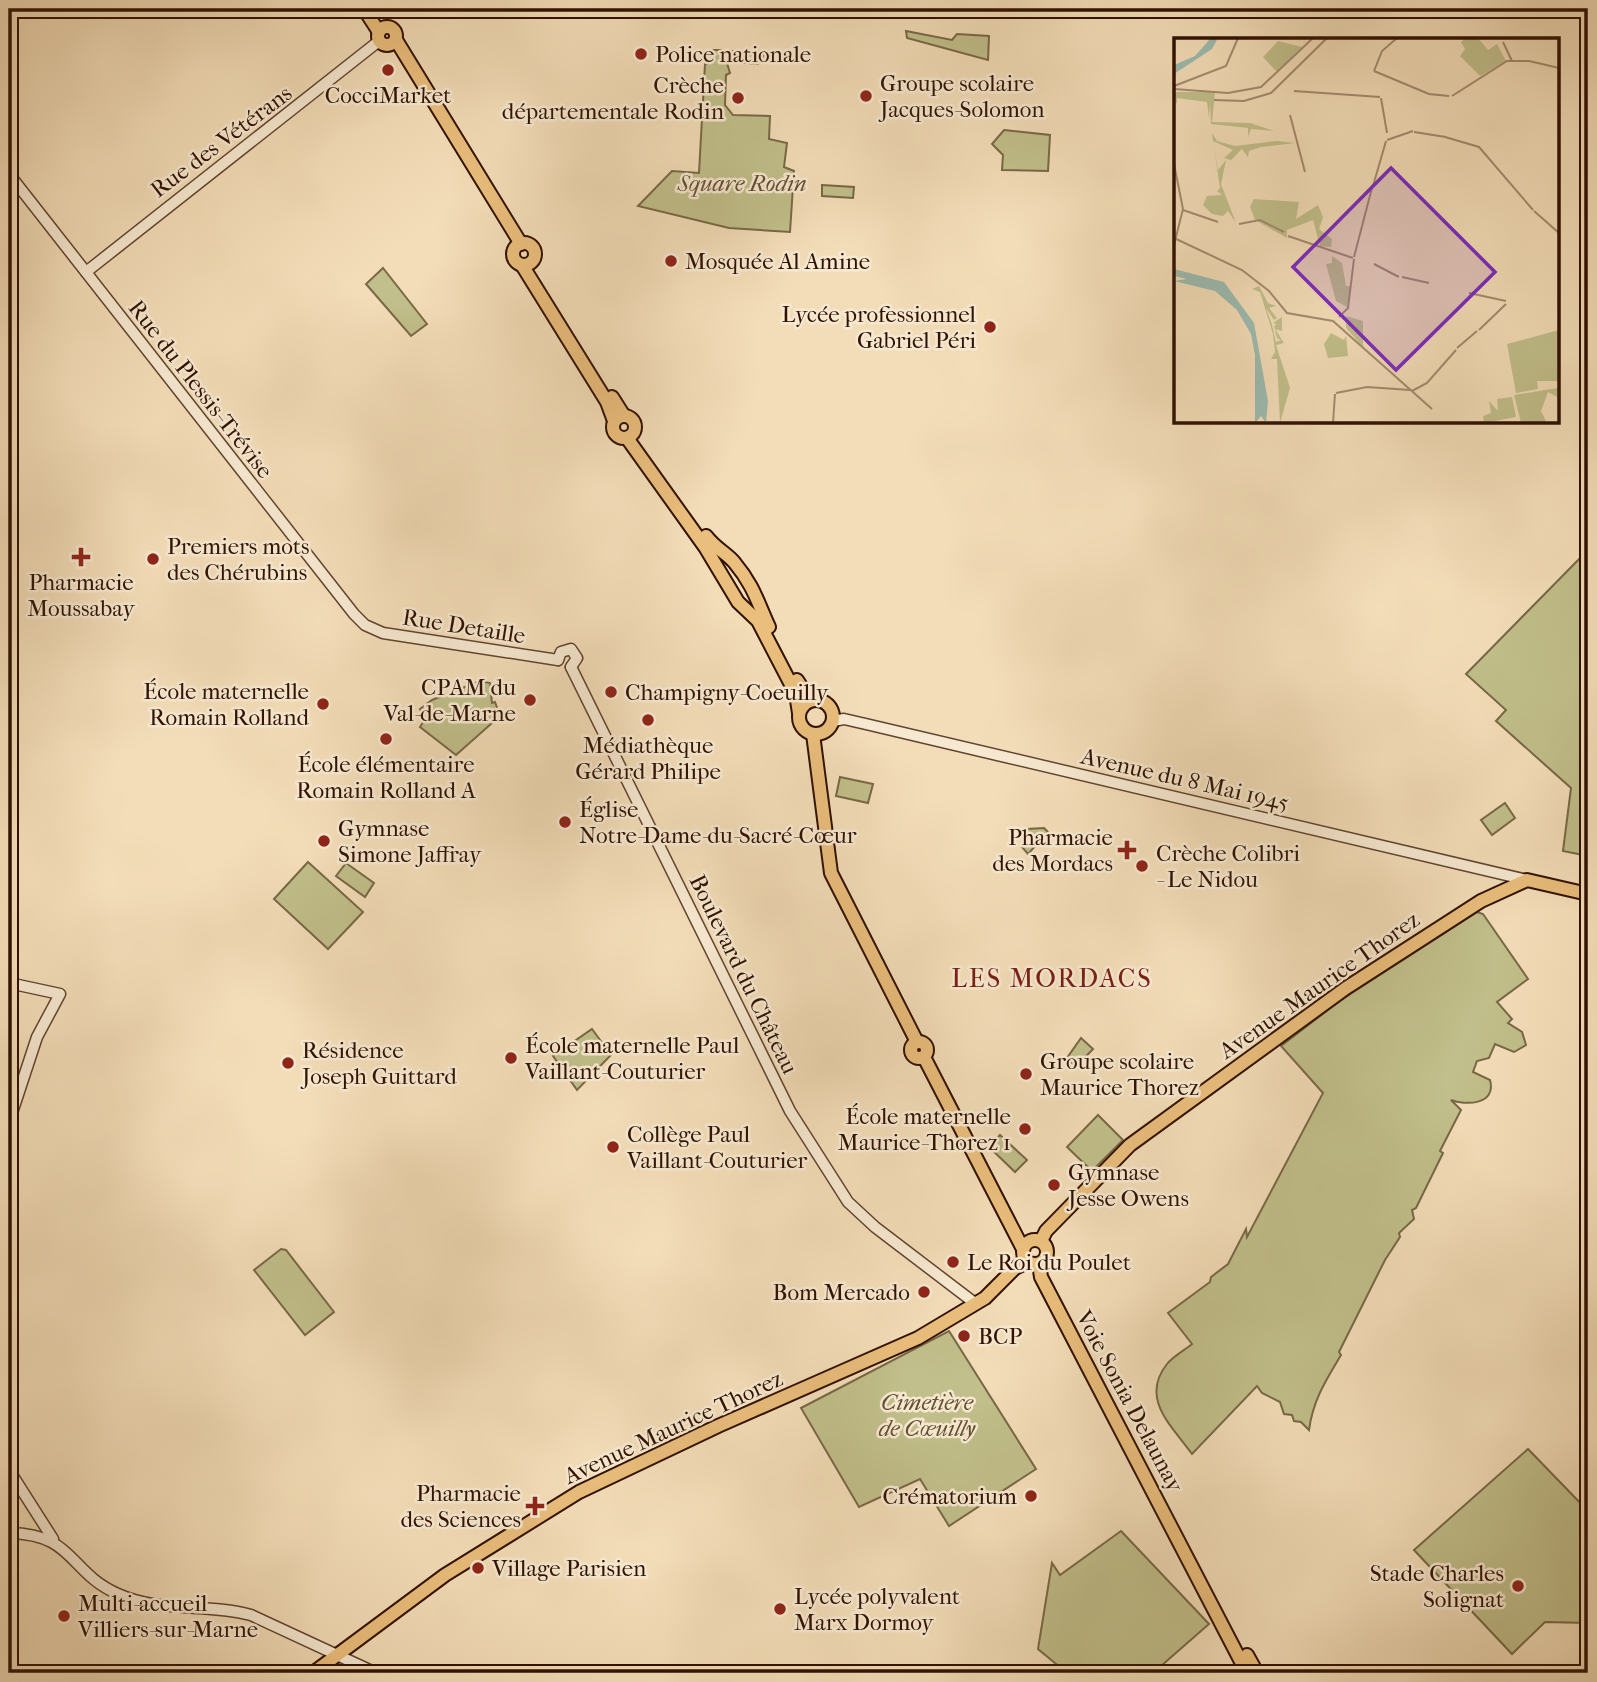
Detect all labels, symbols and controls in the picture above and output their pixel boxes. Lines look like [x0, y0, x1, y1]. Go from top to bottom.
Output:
inset map [1174, 38, 1558, 424]
place label: Police nationale [655, 41, 811, 68]
marker: Police nationale [633, 46, 649, 62]
marker: CocciMarket [380, 62, 396, 78]
place label: Groupe scolaire Jacques-Solomon [878, 70, 1045, 123]
place label: Crèche départementale Rodin [502, 72, 725, 125]
street label: Rue des Vétérans [145, 80, 297, 203]
place label: CocciMarket [325, 82, 451, 109]
marker: Groupe scolaire Jacques-Solomon [858, 88, 874, 104]
marker: Crèche départementale Rodin [730, 90, 746, 106]
park label: Square Rodin [676, 170, 807, 197]
place label: Mosquée Al Amine [685, 248, 870, 275]
marker: Mosquée Al Amine [663, 253, 679, 269]
street label: Rue du Plessis-Trévise [123, 295, 279, 484]
place label: Lycée professionnel Gabriel Péri [782, 301, 977, 354]
marker: Lycée professionnel Gabriel Péri [982, 319, 998, 335]
place label: Premiers mots des Chérubins [167, 533, 310, 586]
marker: Pharmacie Moussabay [73, 549, 89, 565]
marker: Premiers mots des Chérubins [145, 551, 161, 567]
place label: Pharmacie Moussabay [27, 569, 135, 622]
street label: Rue Detaille [401, 603, 527, 650]
place label: CPAM du Val-de-Marne [383, 674, 516, 727]
place label: École maternelle Romain Rolland [143, 678, 309, 731]
place label: Champigny-Coeuilly [625, 679, 829, 706]
marker: Champigny-Coeuilly [603, 684, 619, 700]
marker: CPAM du Val-de-Marne [522, 692, 538, 708]
marker: École maternelle Romain Rolland [315, 696, 331, 712]
marker: Médiathèque Gérard Philipe [640, 712, 656, 728]
marker: École élémentaire Romain Rolland A [378, 731, 394, 747]
place label: Médiathèque Gérard Philipe [575, 732, 721, 785]
street label: Avenue du 8 Mai 1945 [1077, 742, 1291, 817]
place label: École élémentaire Romain Rolland A [296, 751, 477, 804]
place label: Église Notre-Dame-du-Sacré-Cœur [579, 796, 857, 849]
marker: Église Notre-Dame-du-Sacré-Cœur [557, 814, 573, 830]
place label: Gymnase Simone Jaffray [338, 815, 482, 868]
place label: Pharmacie des Mordacs [992, 824, 1113, 877]
marker: Gymnase Simone Jaffray [316, 833, 332, 849]
place label: Crèche Colibri - Le Nidou [1156, 840, 1300, 893]
marker: Pharmacie des Mordacs [1119, 842, 1135, 858]
marker: Crèche Colibri - Le Nidou [1134, 858, 1150, 874]
street label: Boulevard du Château [684, 870, 804, 1078]
street label: Avenue Maurice Thorez [1213, 906, 1425, 1065]
district label: LES MORDACS [951, 963, 1153, 994]
place label: École maternelle Paul Vaillant-Couturier [524, 1032, 740, 1085]
place label: Résidence Joseph Guittard [300, 1037, 457, 1090]
place label: Groupe scolaire Maurice Thorez [1040, 1048, 1199, 1101]
marker: École maternelle Paul Vaillant-Couturier [503, 1050, 519, 1066]
marker: Résidence Joseph Guittard [280, 1055, 296, 1071]
marker: Groupe scolaire Maurice Thorez [1018, 1066, 1034, 1082]
place label: École maternelle Maurice-Thorez 1 [838, 1103, 1011, 1156]
place label: Collège Paul Vaillant-Couturier [626, 1121, 808, 1174]
marker: École maternelle Maurice-Thorez 1 [1017, 1121, 1033, 1137]
marker: Collège Paul Vaillant-Couturier [605, 1139, 621, 1155]
place label: Gymnase Jesse Owens [1066, 1159, 1189, 1212]
marker: Gymnase Jesse Owens [1046, 1177, 1062, 1193]
place label: Le Roi du Poulet [967, 1249, 1131, 1276]
marker: Le Roi du Poulet [945, 1254, 961, 1270]
place label: Bom Mercado [773, 1279, 910, 1306]
marker: Bom Mercado [916, 1284, 932, 1300]
street label: Voie Sonia Delaunay [1070, 1305, 1189, 1497]
place label: BCP [978, 1323, 1022, 1350]
marker: BCP [956, 1328, 972, 1344]
street label: Avenue Maurice Thorez [559, 1365, 787, 1490]
park label: Cimetière de Cœuilly [879, 1389, 976, 1442]
place label: Pharmacie des Sciences [400, 1480, 521, 1533]
place label: Crématorium [883, 1483, 1017, 1510]
marker: Crématorium [1023, 1488, 1039, 1504]
marker: Pharmacie des Sciences [527, 1498, 543, 1514]
place label: Village Parisien [491, 1555, 647, 1582]
marker: Village Parisien [470, 1560, 486, 1576]
place label: Stade Charles Solignat [1370, 1560, 1504, 1613]
marker: Stade Charles Solignat [1510, 1578, 1526, 1594]
place label: Lycée polyvalent Marx Dormoy [794, 1583, 960, 1636]
place label: Multi-accueil Villiers-sur-Marne [77, 1590, 258, 1643]
marker: Lycée polyvalent Marx Dormoy [772, 1601, 788, 1617]
marker: Multi-accueil Villiers-sur-Marne [56, 1608, 72, 1624]

